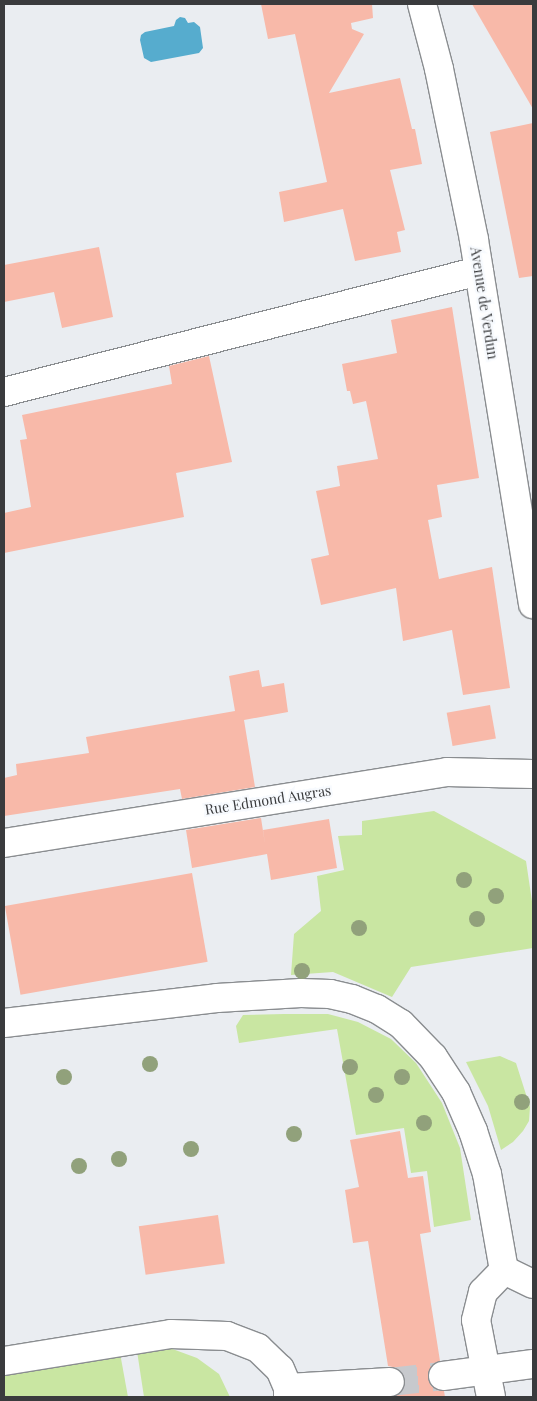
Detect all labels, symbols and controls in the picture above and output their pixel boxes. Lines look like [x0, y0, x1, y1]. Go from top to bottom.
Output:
street label: Avenue de Verdun [467, 245, 501, 361]
street label: Rue Edmond Augras [204, 782, 332, 818]

